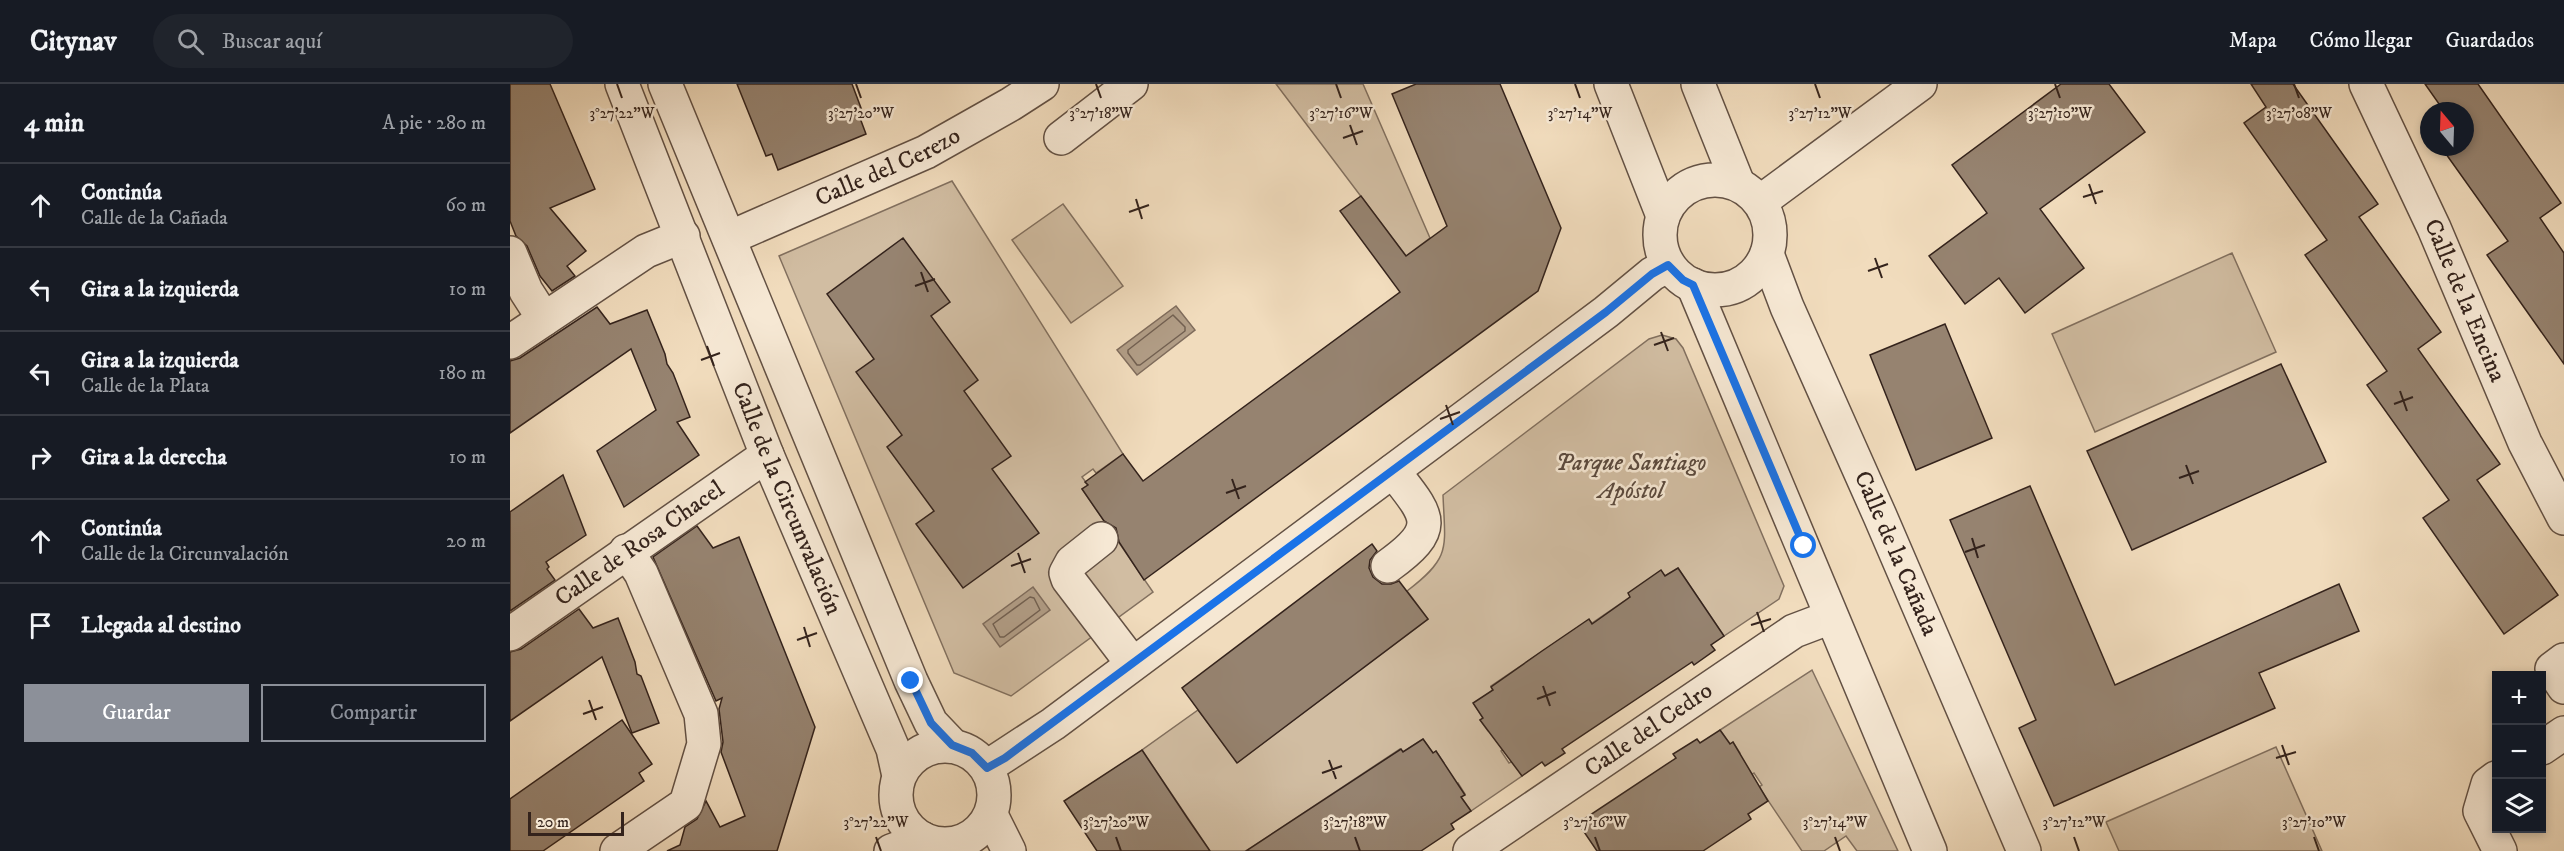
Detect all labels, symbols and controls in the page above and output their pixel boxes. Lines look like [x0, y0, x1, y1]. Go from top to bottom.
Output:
search box [153, 14, 573, 68]
text: Citynav [30, 24, 117, 59]
icon: search [174, 25, 207, 58]
text: Buscar aquí [222, 28, 322, 55]
text: Mapa [2229, 28, 2277, 54]
text: Cómo llegar [2310, 28, 2412, 54]
text: Guardados [2445, 28, 2534, 54]
north arrow [2420, 102, 2474, 156]
text: 3°27'22"W [589, 104, 655, 123]
text: 3°27'20"W [828, 104, 894, 123]
text: 3°27'18"W [1069, 104, 1133, 123]
text: 3°27'16"W [1309, 104, 1373, 123]
text: 3°27'14"W [1548, 104, 1613, 123]
text: 3°27'12"W [1788, 104, 1852, 123]
text: 3°27'10"W [2028, 104, 2092, 123]
text: 3°27'08"W [2266, 104, 2332, 123]
text: 4 min [24, 107, 84, 140]
text: A pie · 280 m [382, 111, 486, 136]
street label: Calle del Cerezo [811, 121, 966, 213]
text: Continúa [81, 179, 162, 206]
icon: ahead [24, 189, 57, 222]
text: 60 m [446, 193, 486, 218]
text: Calle de la Cañada [81, 206, 228, 231]
street label: Calle de la Encina [2417, 214, 2513, 387]
icon: left [24, 273, 57, 306]
text: Gira a la izquierda [81, 276, 239, 303]
text: 10 m [449, 277, 486, 302]
text: Gira a la izquierda [81, 347, 239, 374]
icon: left [24, 357, 57, 390]
text: 180 m [439, 361, 486, 386]
text: Calle de la Plata [81, 374, 210, 399]
street label: Calle de la Circunvalación [725, 378, 849, 620]
icon: right [24, 441, 57, 474]
text: Gira a la derecha [81, 444, 227, 471]
text: 10 m [449, 445, 486, 470]
park label: Parque Santiago Apóstol [1556, 448, 1706, 506]
street label: Calle de la Cañada [1847, 466, 1945, 641]
street label: Calle de Rosa Chacel [549, 474, 731, 613]
text: Continúa [81, 515, 162, 542]
icon: ahead [24, 525, 57, 558]
text: 20 m [446, 529, 486, 554]
route start [1790, 532, 1816, 558]
text: Calle de la Circunvalación [81, 542, 289, 567]
icon: arrive [24, 609, 57, 642]
text: Llegada al destino [81, 612, 241, 639]
route end [897, 667, 923, 693]
map controls [2492, 671, 2546, 833]
button: + [2492, 671, 2546, 725]
street label: Calle del Cedro [1579, 676, 1719, 784]
button: Guardar [24, 684, 249, 742]
button: Compartir [261, 684, 486, 742]
button: − [2492, 725, 2546, 779]
button: layers [2492, 779, 2546, 833]
scale bar [528, 809, 624, 836]
text: 20 m [537, 812, 569, 832]
text: 3°27'22"W [843, 813, 909, 832]
text: 3°27'20"W [1083, 813, 1149, 832]
text: 3°27'18"W [1323, 813, 1387, 832]
text: 3°27'16"W [1563, 813, 1627, 832]
text: 3°27'14"W [1803, 813, 1868, 832]
text: 3°27'12"W [2042, 813, 2106, 832]
text: 3°27'10"W [2282, 813, 2346, 832]

